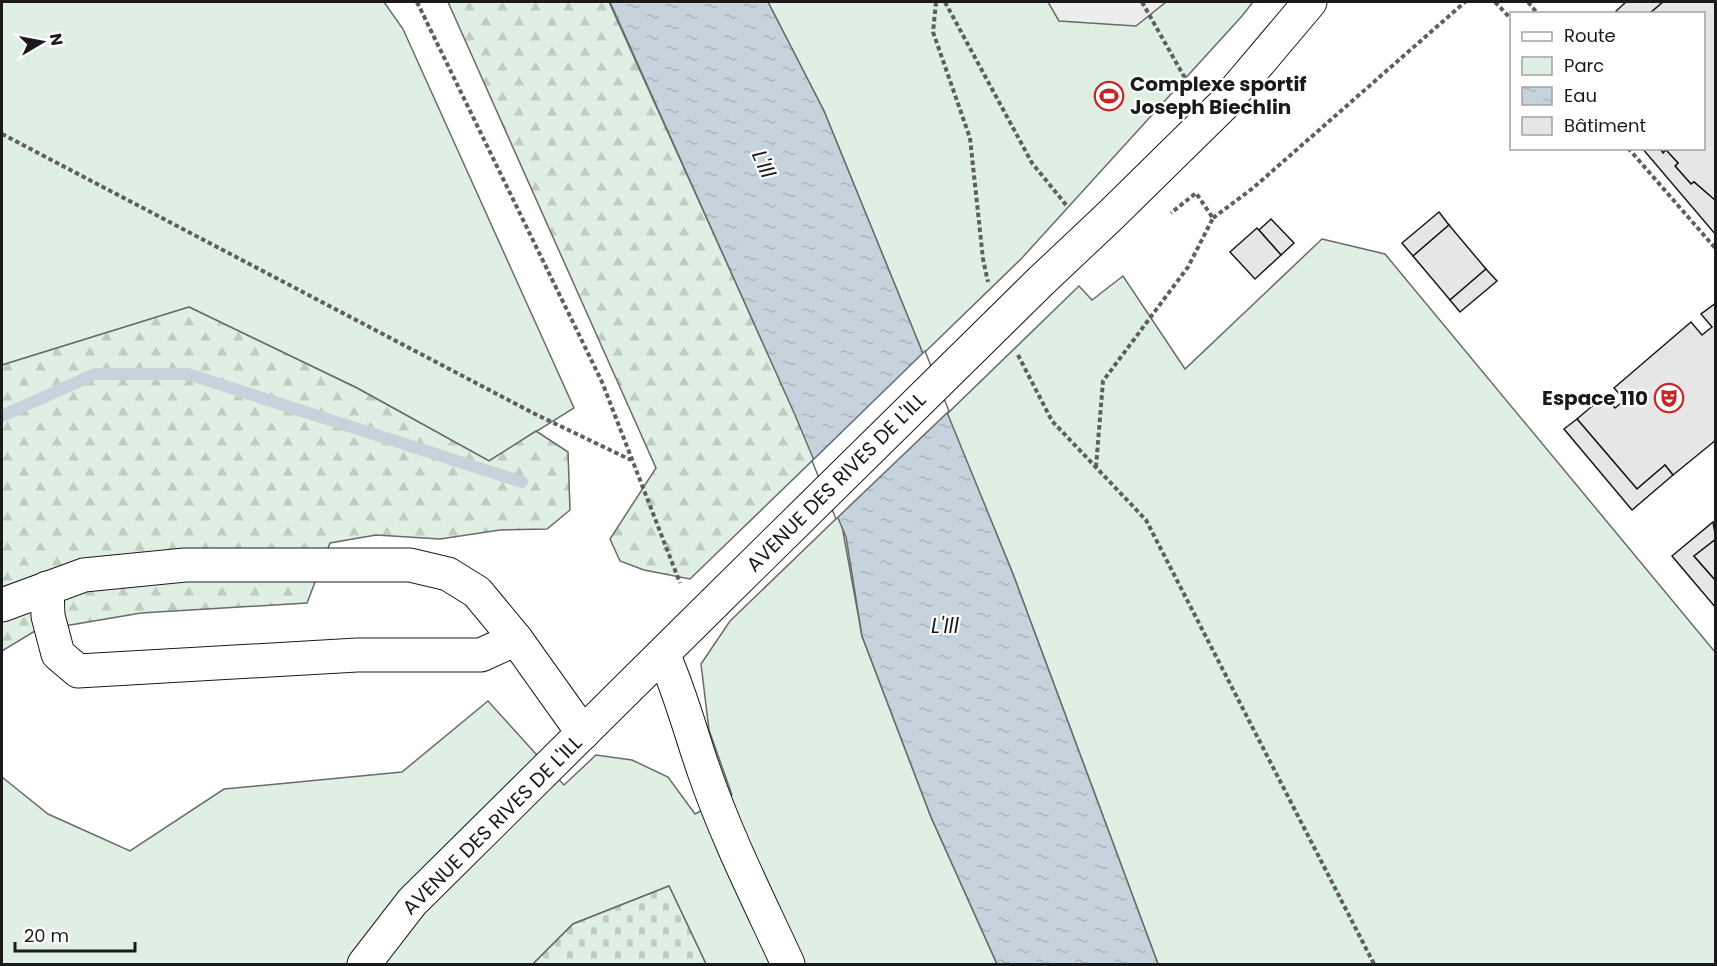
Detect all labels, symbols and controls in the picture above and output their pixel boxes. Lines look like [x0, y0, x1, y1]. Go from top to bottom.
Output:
north arrow [12, 12, 72, 72]
legend [1510, 12, 1705, 150]
text: Route [1564, 23, 1616, 48]
text: N [44, 32, 69, 47]
text: Parc [1564, 53, 1604, 78]
place label: Complexe sportif Joseph Biechlin [1130, 70, 1307, 121]
sports icon: Complexe sportif Joseph Biechlin [1093, 80, 1125, 112]
text: Eau [1564, 83, 1597, 108]
text: Bâtiment [1564, 113, 1646, 138]
water label: L'Ill [745, 145, 783, 183]
theatre icon: Espace 110 [1653, 382, 1685, 414]
place label: Espace 110 [1542, 384, 1648, 412]
street label: AVENUE DES RIVES DE L'ILL [740, 386, 932, 578]
water label: L'Ill [931, 611, 960, 640]
street label: AVENUE DES RIVES DE L'ILL [396, 729, 588, 921]
scale bar [15, 915, 135, 953]
text: 20 m [24, 923, 69, 948]

